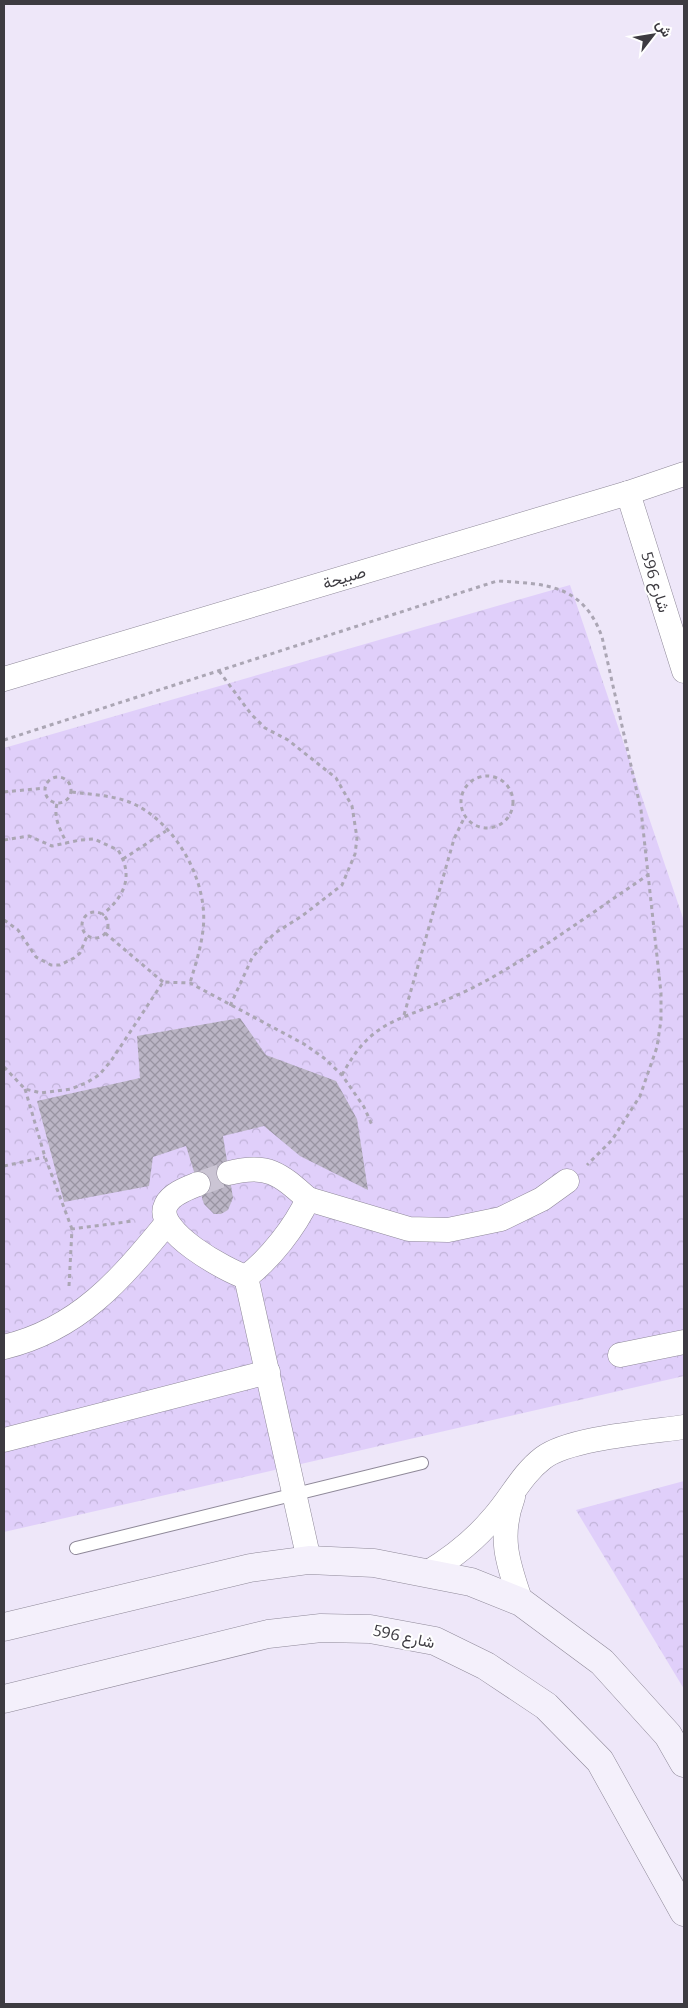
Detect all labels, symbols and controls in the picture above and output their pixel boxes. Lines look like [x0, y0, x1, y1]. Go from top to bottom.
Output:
north arrow [628, 10, 678, 60]
text: ش [652, 17, 675, 40]
street label: شارع 596 [635, 549, 674, 615]
street label: صبيحة [320, 562, 368, 593]
street label: شارع 596 [371, 1621, 436, 1654]

